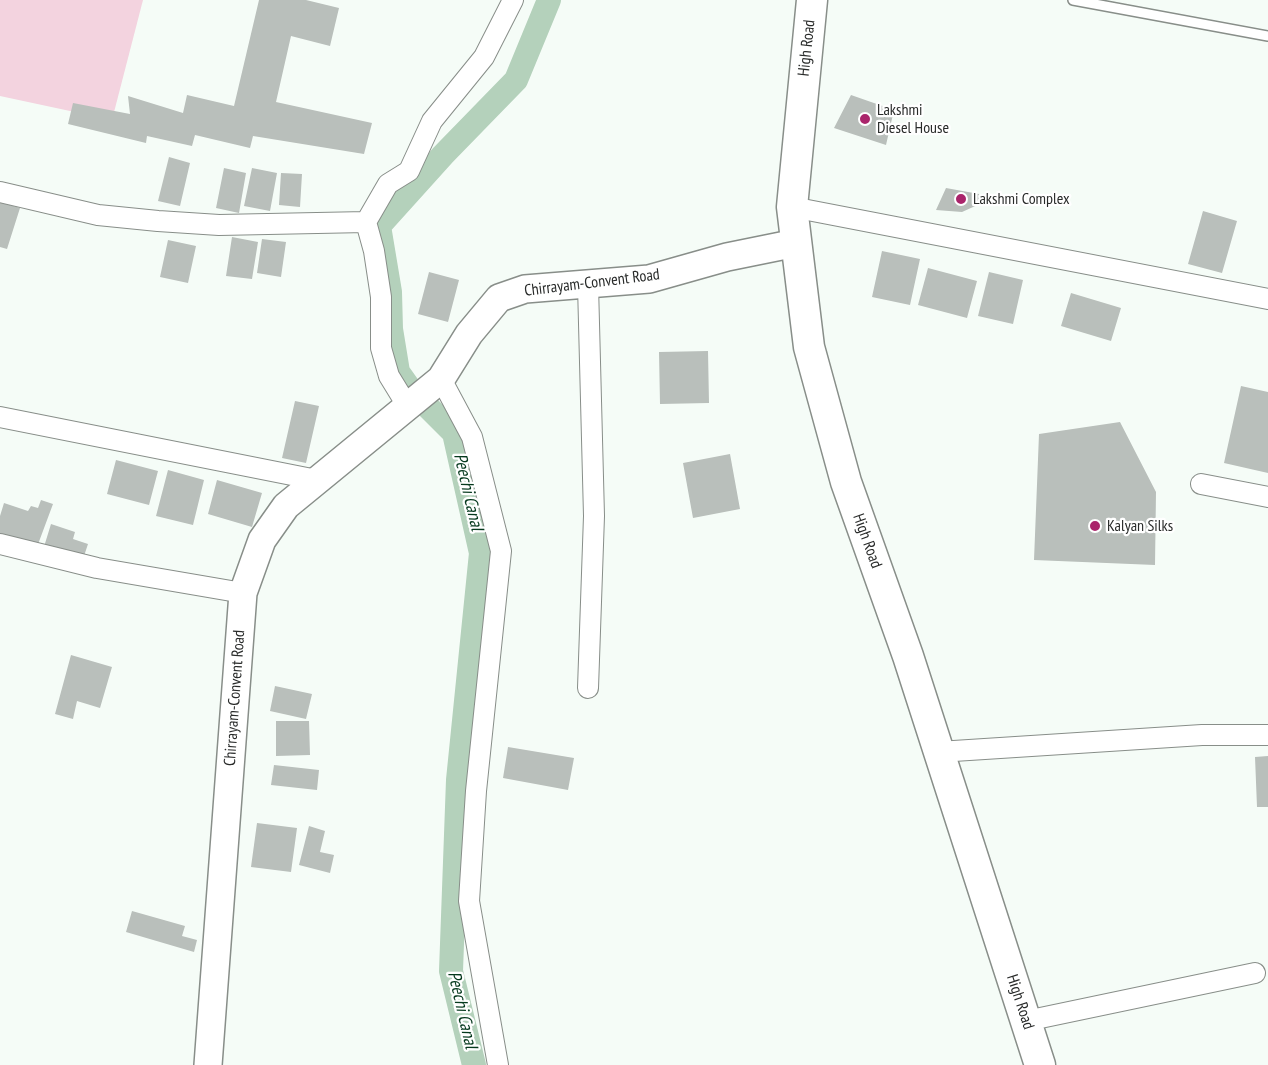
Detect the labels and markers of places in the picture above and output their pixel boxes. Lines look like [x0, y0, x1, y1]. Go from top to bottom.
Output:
place label: Lakshmi Diesel House [877, 100, 949, 138]
marker: Lakshmi Diesel House [858, 112, 872, 126]
place label: Lakshmi Complex [973, 189, 1070, 209]
marker: Lakshmi Complex [954, 192, 968, 206]
place label: Kalyan Silks [1107, 516, 1173, 536]
marker: Kalyan Silks [1088, 519, 1102, 533]

